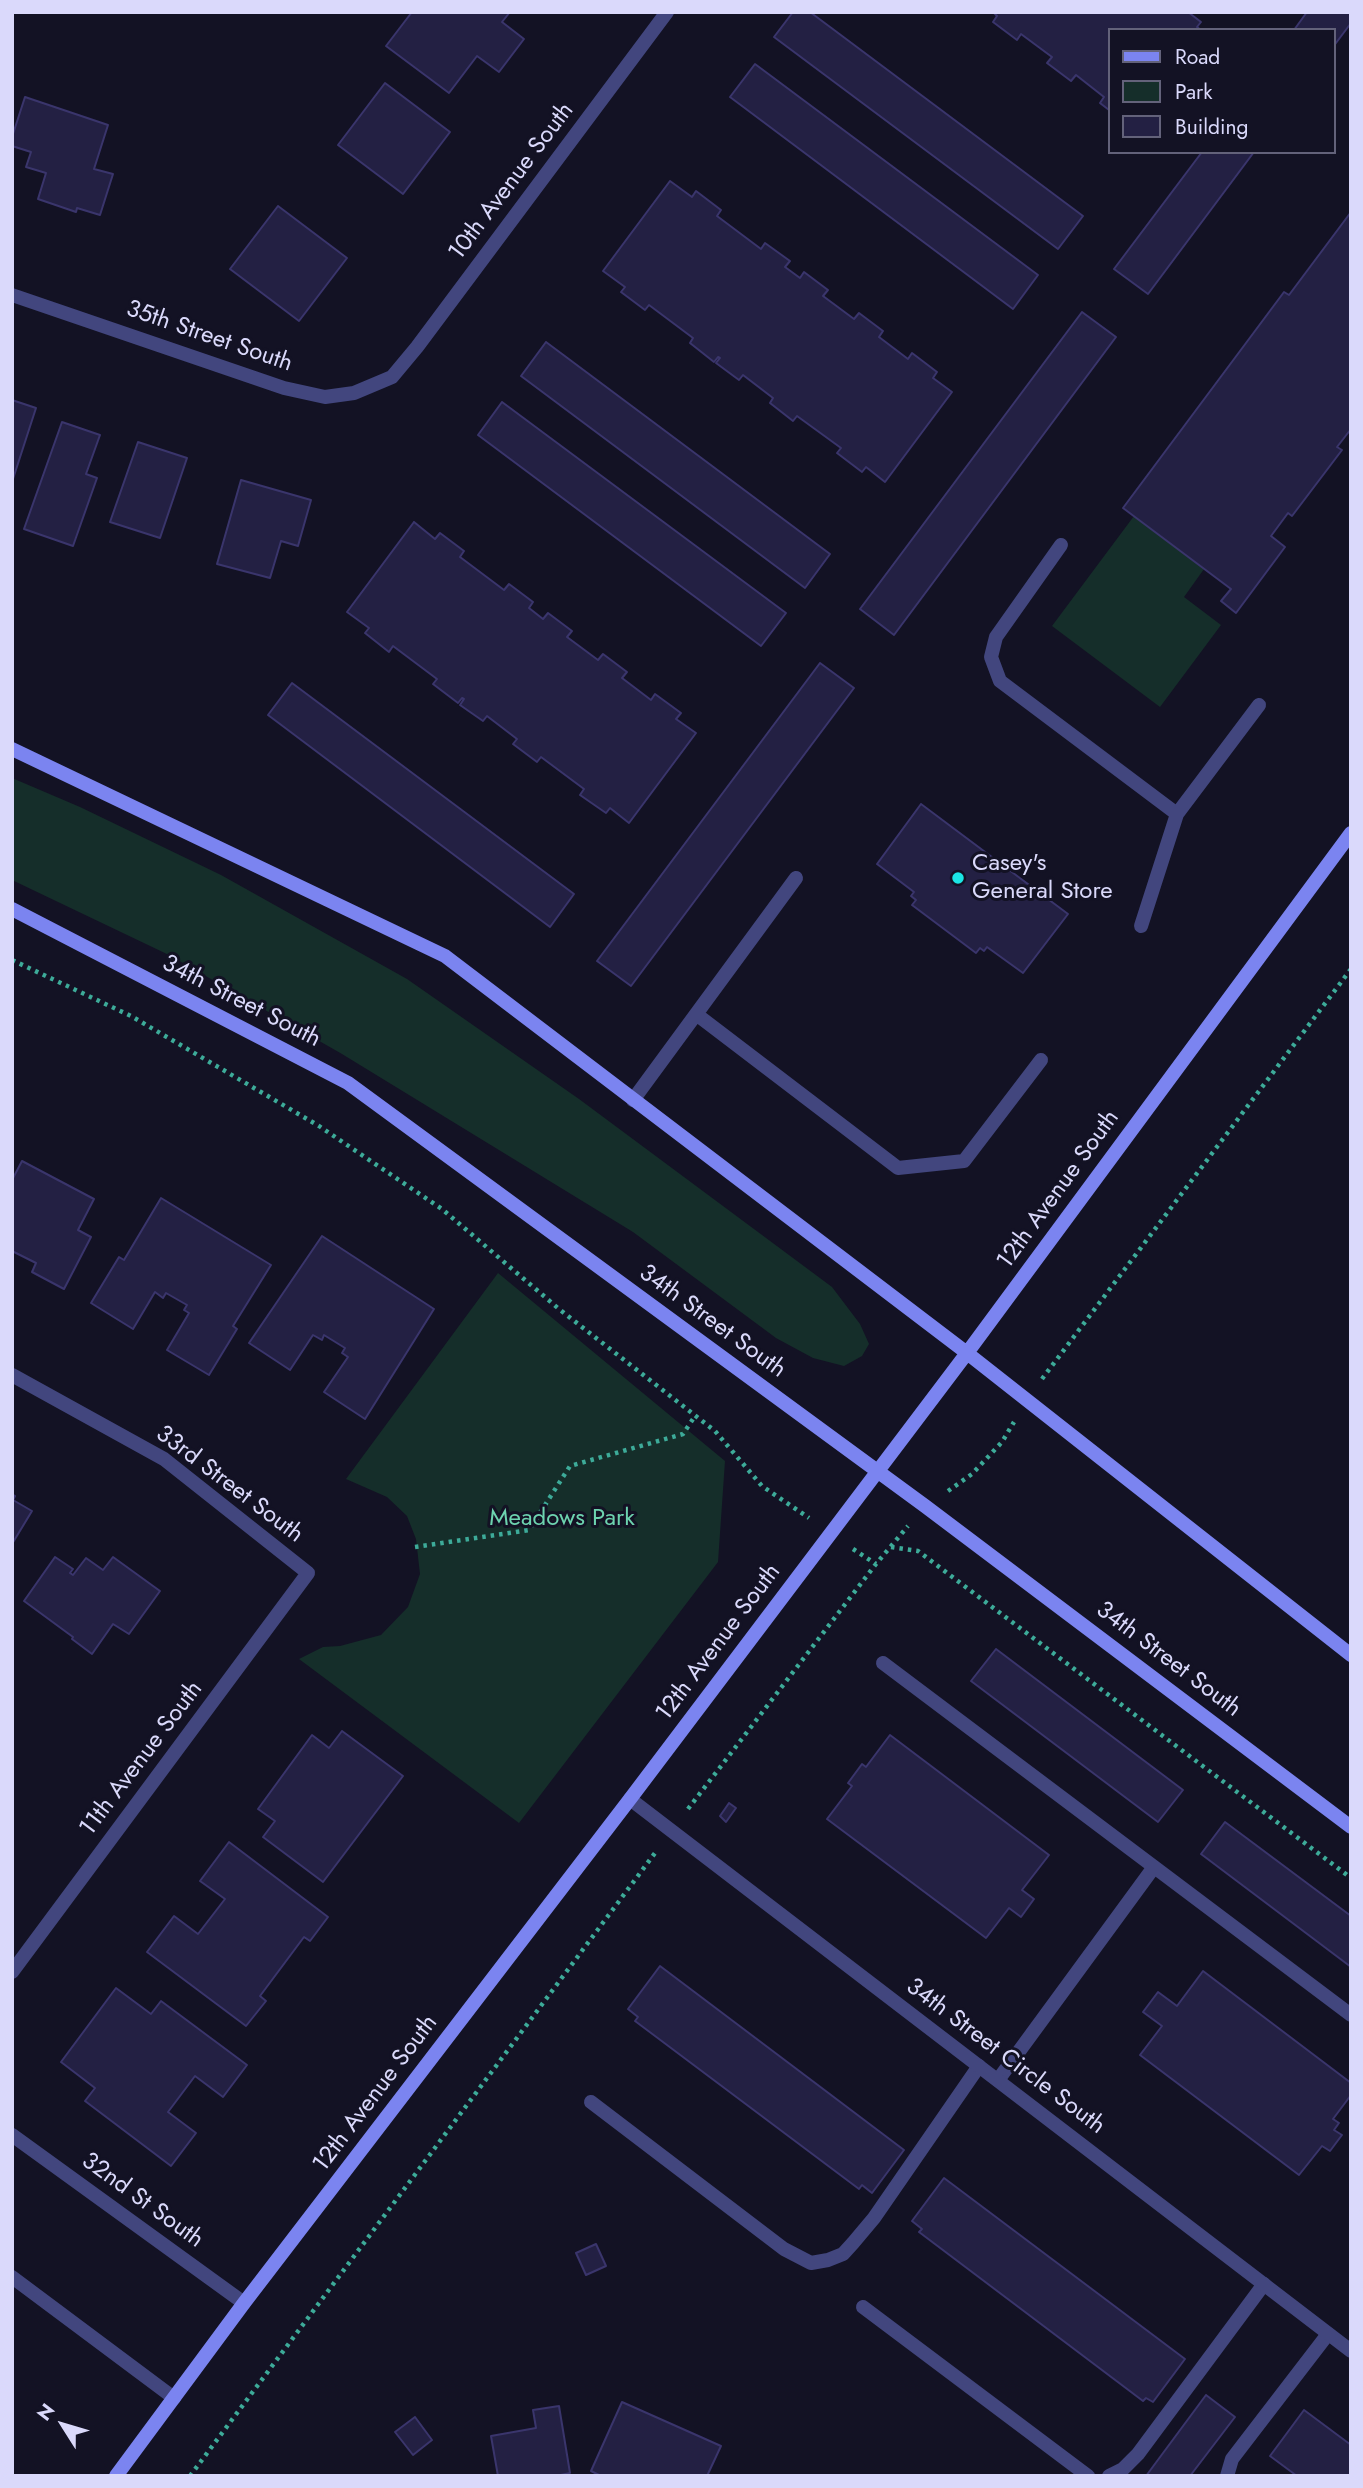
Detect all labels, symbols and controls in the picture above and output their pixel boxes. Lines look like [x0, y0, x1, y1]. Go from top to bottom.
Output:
legend [1108, 28, 1335, 154]
text: Road [1175, 42, 1220, 72]
text: Park [1175, 77, 1212, 107]
street label: 10th Avenue South [443, 97, 581, 267]
text: Building [1175, 112, 1248, 142]
street label: 35th Street South [122, 295, 296, 379]
place label: Casey's General Store [972, 850, 1113, 906]
marker: Casey's General Store [950, 870, 966, 886]
street label: 34th Street South [157, 950, 325, 1054]
street label: 12th Avenue South [992, 1105, 1126, 1275]
street label: 34th Street South [633, 1259, 791, 1385]
street label: 33rd Street South [150, 1420, 308, 1550]
park label: Meadows Park [489, 1505, 635, 1533]
street label: 12th Avenue South [651, 1559, 787, 1727]
street label: 34th Street South [1090, 1596, 1246, 1724]
street label: 11th Avenue South [74, 1676, 210, 1842]
street label: 34th Street Circle South [900, 1973, 1110, 2141]
street label: 12th Avenue South [308, 2010, 444, 2178]
street label: 32nd St South [75, 2147, 209, 2255]
north arrow [28, 2390, 98, 2460]
text: N [31, 2398, 61, 2426]

